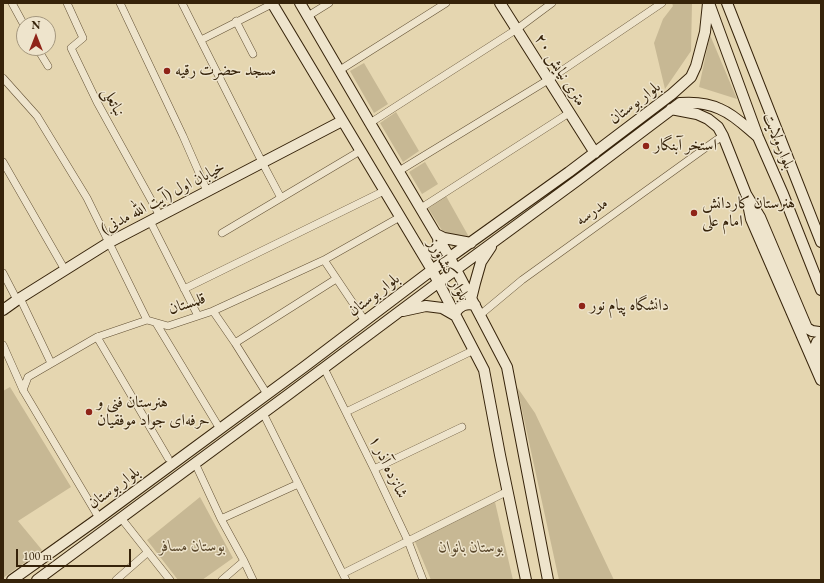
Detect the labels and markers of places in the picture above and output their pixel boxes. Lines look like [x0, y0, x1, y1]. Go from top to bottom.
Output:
place label: مسجد حضرت رقیه [175, 61, 276, 81]
marker: مسجد حضرت رقیه [162, 66, 172, 76]
place label: استخر آبنگار [654, 136, 717, 156]
marker: استخر آبنگار [641, 141, 651, 151]
place label: هنرستان کاردانش امام علی [702, 194, 795, 232]
marker: هنرستان کاردانش امام علی [689, 208, 699, 218]
place label: دانشگاه پیام نور [590, 296, 669, 316]
marker: دانشگاه پیام نور [577, 301, 587, 311]
place label: هنرستان فنی و حرفه‌ای جواد موفقیان [97, 393, 210, 431]
marker: هنرستان فنی و حرفه‌ای جواد موفقیان [84, 407, 94, 417]

